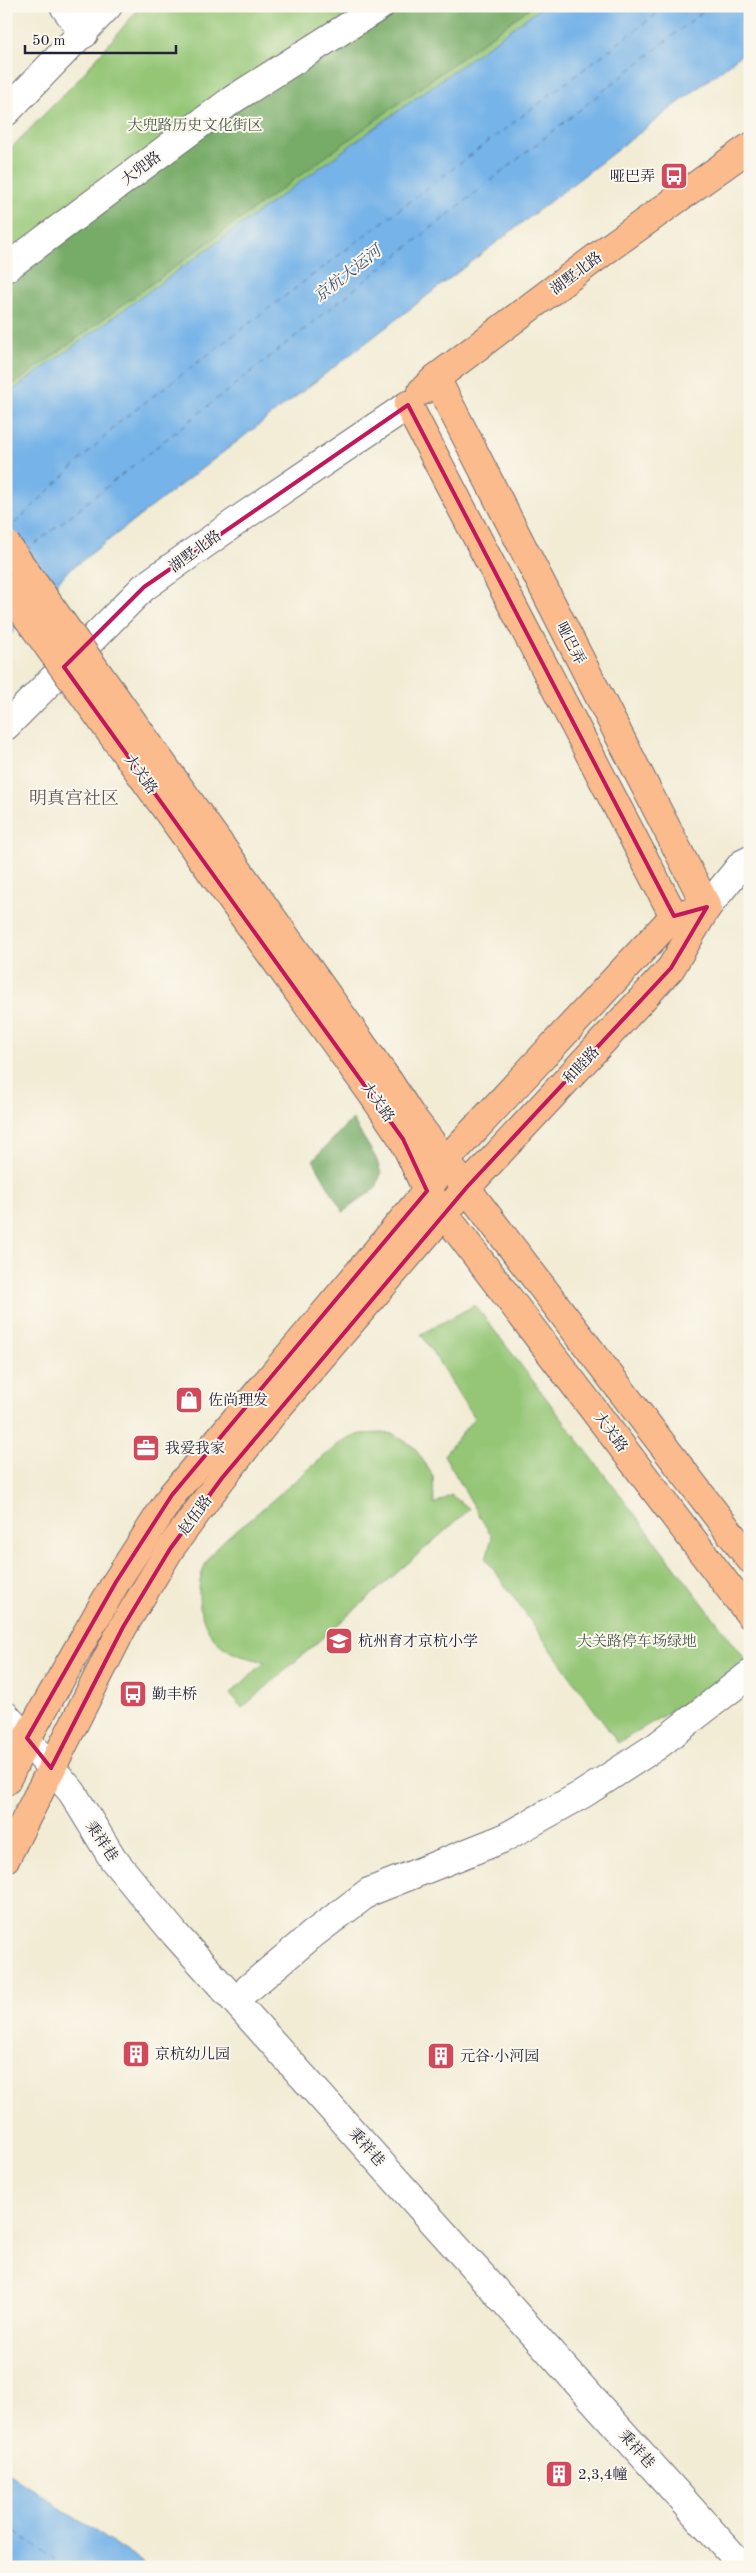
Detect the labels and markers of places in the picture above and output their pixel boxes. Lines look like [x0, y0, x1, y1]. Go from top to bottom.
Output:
bus stop icon: 哑巴弄 [659, 161, 689, 191]
place label: 哑巴弄 [610, 168, 655, 185]
shop icon: 佐尚理发 [174, 1385, 204, 1415]
place label: 佐尚理发 [208, 1392, 268, 1409]
office icon: 我爱我家 [131, 1433, 161, 1463]
place label: 我爱我家 [165, 1440, 225, 1457]
school or university icon: 杭州育才京杭小学 [324, 1626, 354, 1656]
place label: 杭州育才京杭小学 [358, 1633, 478, 1650]
bus stop icon: 勤丰桥 [118, 1679, 148, 1709]
place label: 勤丰桥 [152, 1686, 197, 1703]
building icon: 京杭幼儿园 [121, 2039, 151, 2069]
building icon: 元谷·小河园 [426, 2041, 456, 2071]
place label: 京杭幼儿园 [155, 2046, 230, 2063]
place label: 元谷·小河园 [460, 2048, 539, 2065]
building icon: 2,3,4幢 [544, 2459, 574, 2489]
place label: 2,3,4幢 [578, 2466, 628, 2483]

